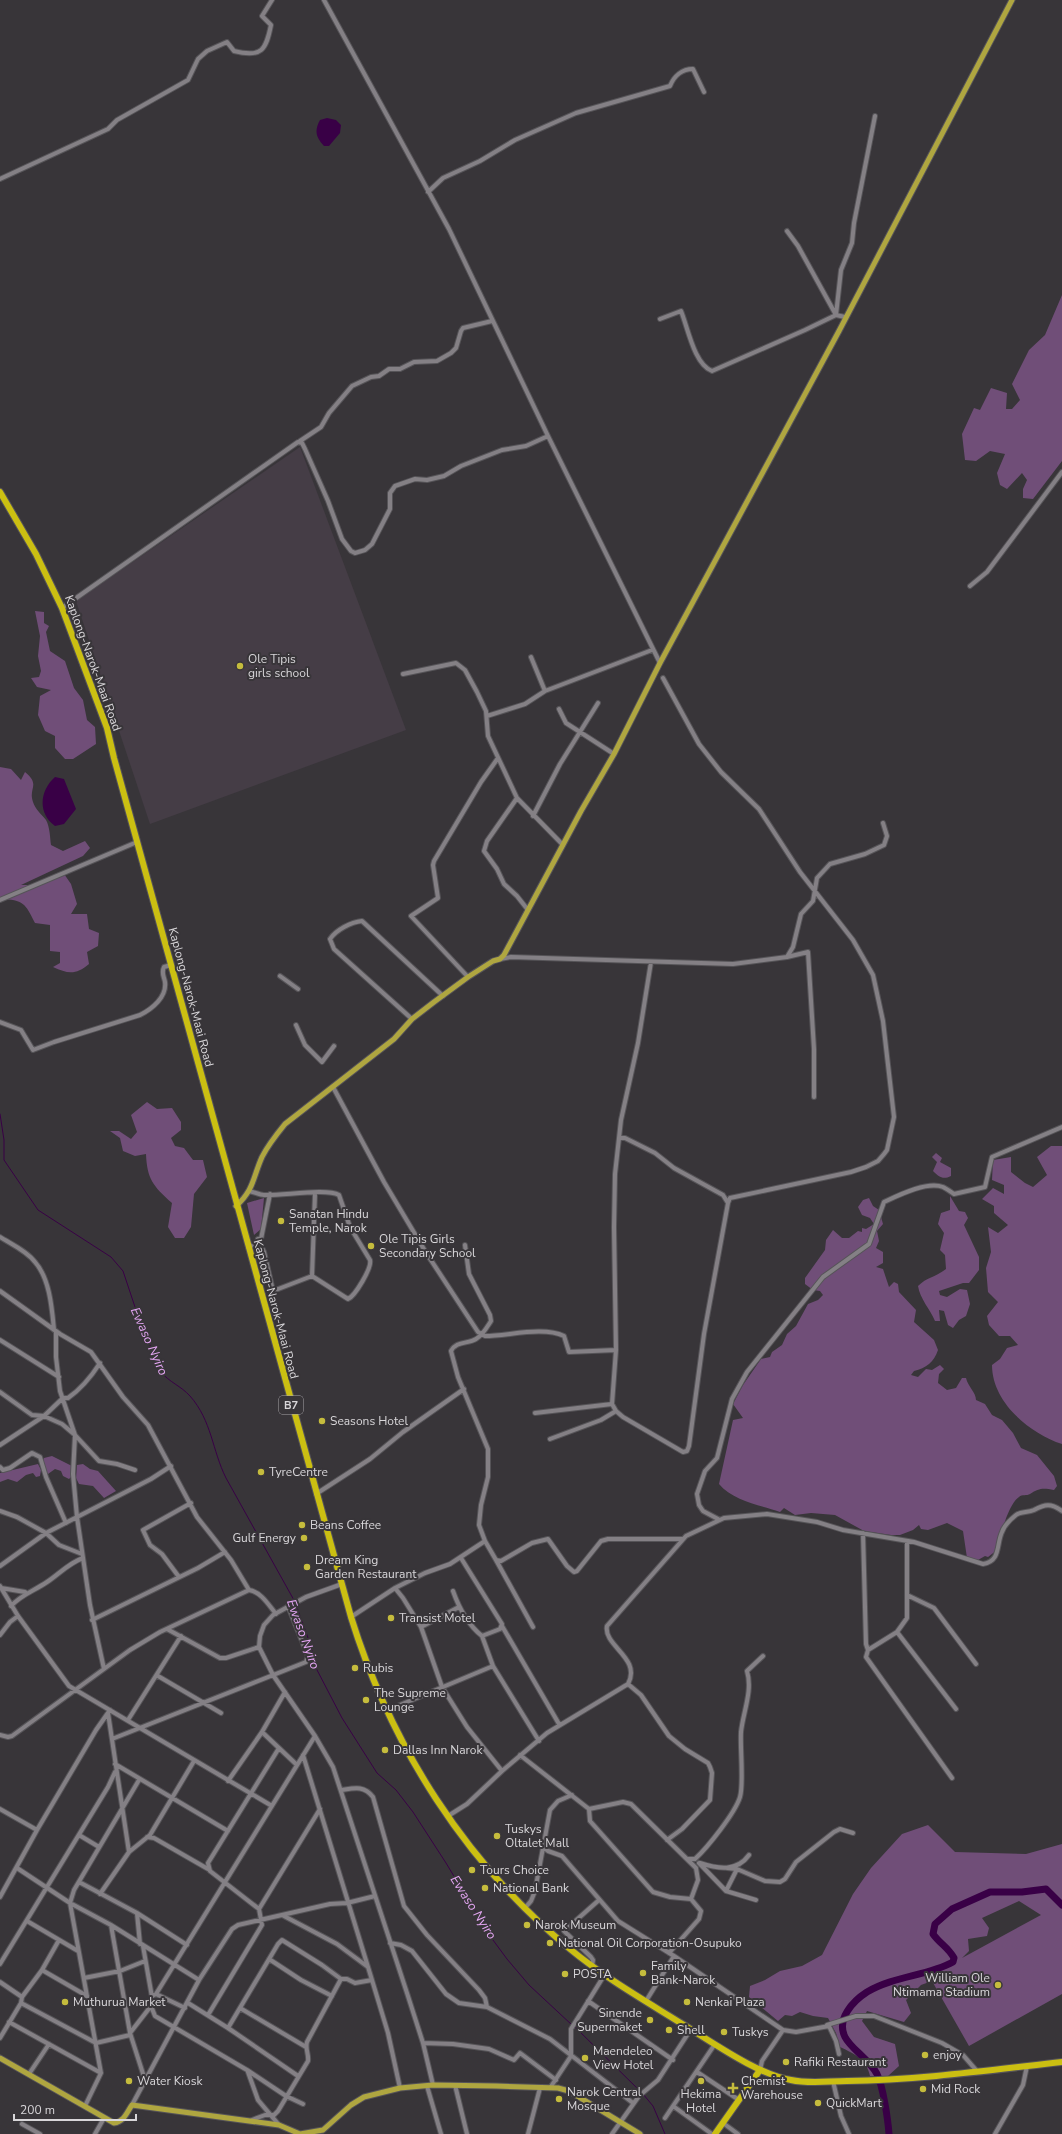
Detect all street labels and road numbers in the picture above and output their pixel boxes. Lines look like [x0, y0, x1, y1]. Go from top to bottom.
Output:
street label: Kaplong-Narok-Maai Road [61, 593, 125, 733]
street label: Kaplong-Narok-Maai Road [165, 926, 217, 1068]
street label: Kaplong-Narok-Maai Road [250, 1238, 302, 1380]
road number: B7 [279, 1396, 303, 1414]

